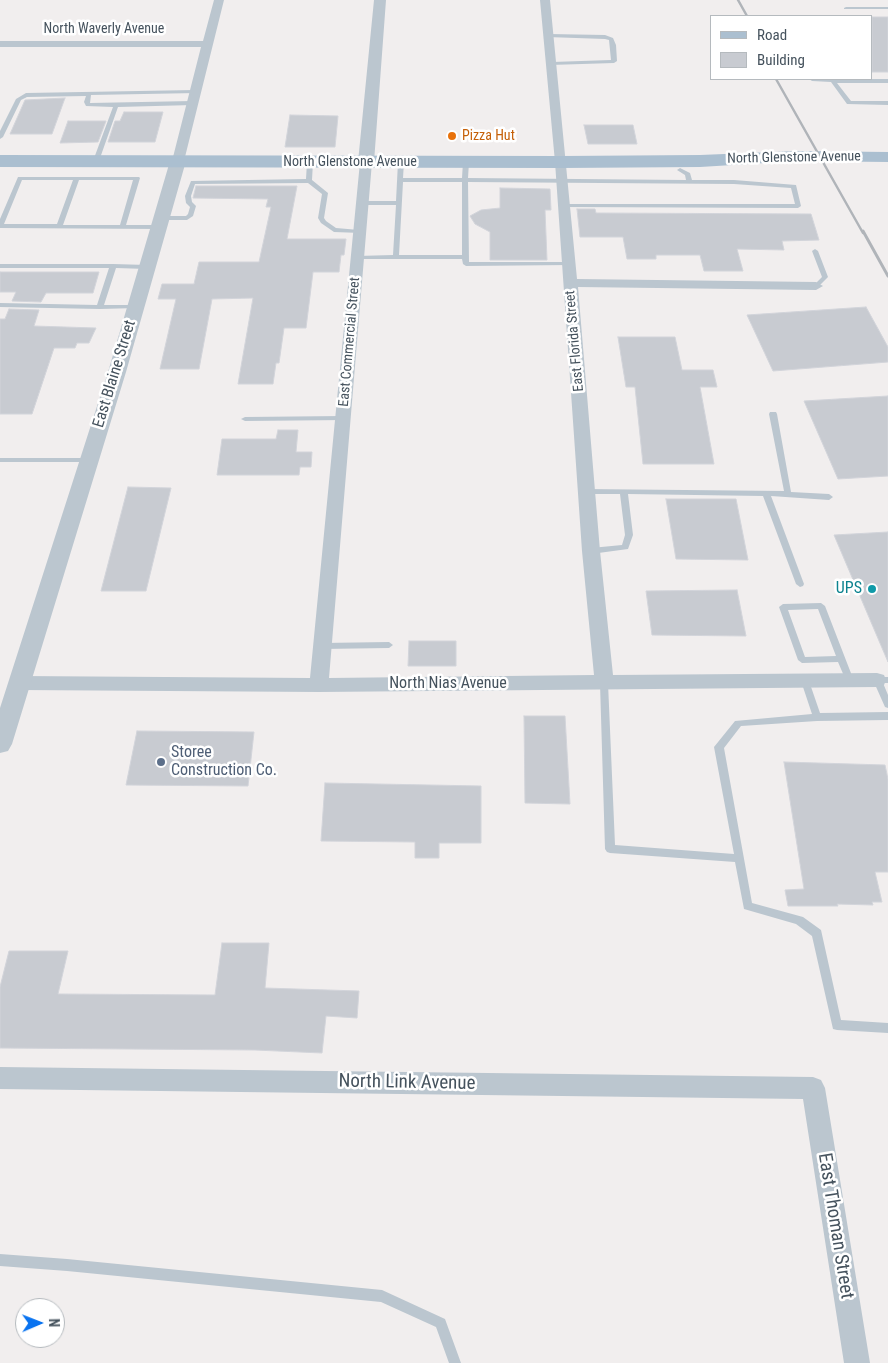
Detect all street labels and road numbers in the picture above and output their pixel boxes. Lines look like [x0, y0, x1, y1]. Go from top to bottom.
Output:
street label: North Waverly Avenue [44, 21, 164, 37]
street label: North Glenstone Avenue [727, 148, 861, 168]
street label: North Glenstone Avenue [283, 154, 417, 170]
street label: East Commercial Street [336, 277, 364, 407]
street label: East Florida Street [562, 290, 588, 392]
street label: East Blaine Street [90, 318, 140, 430]
street label: North Nias Avenue [389, 674, 507, 694]
street label: North Link Avenue [338, 1070, 476, 1096]
street label: East Thoman Street [812, 1151, 858, 1301]

